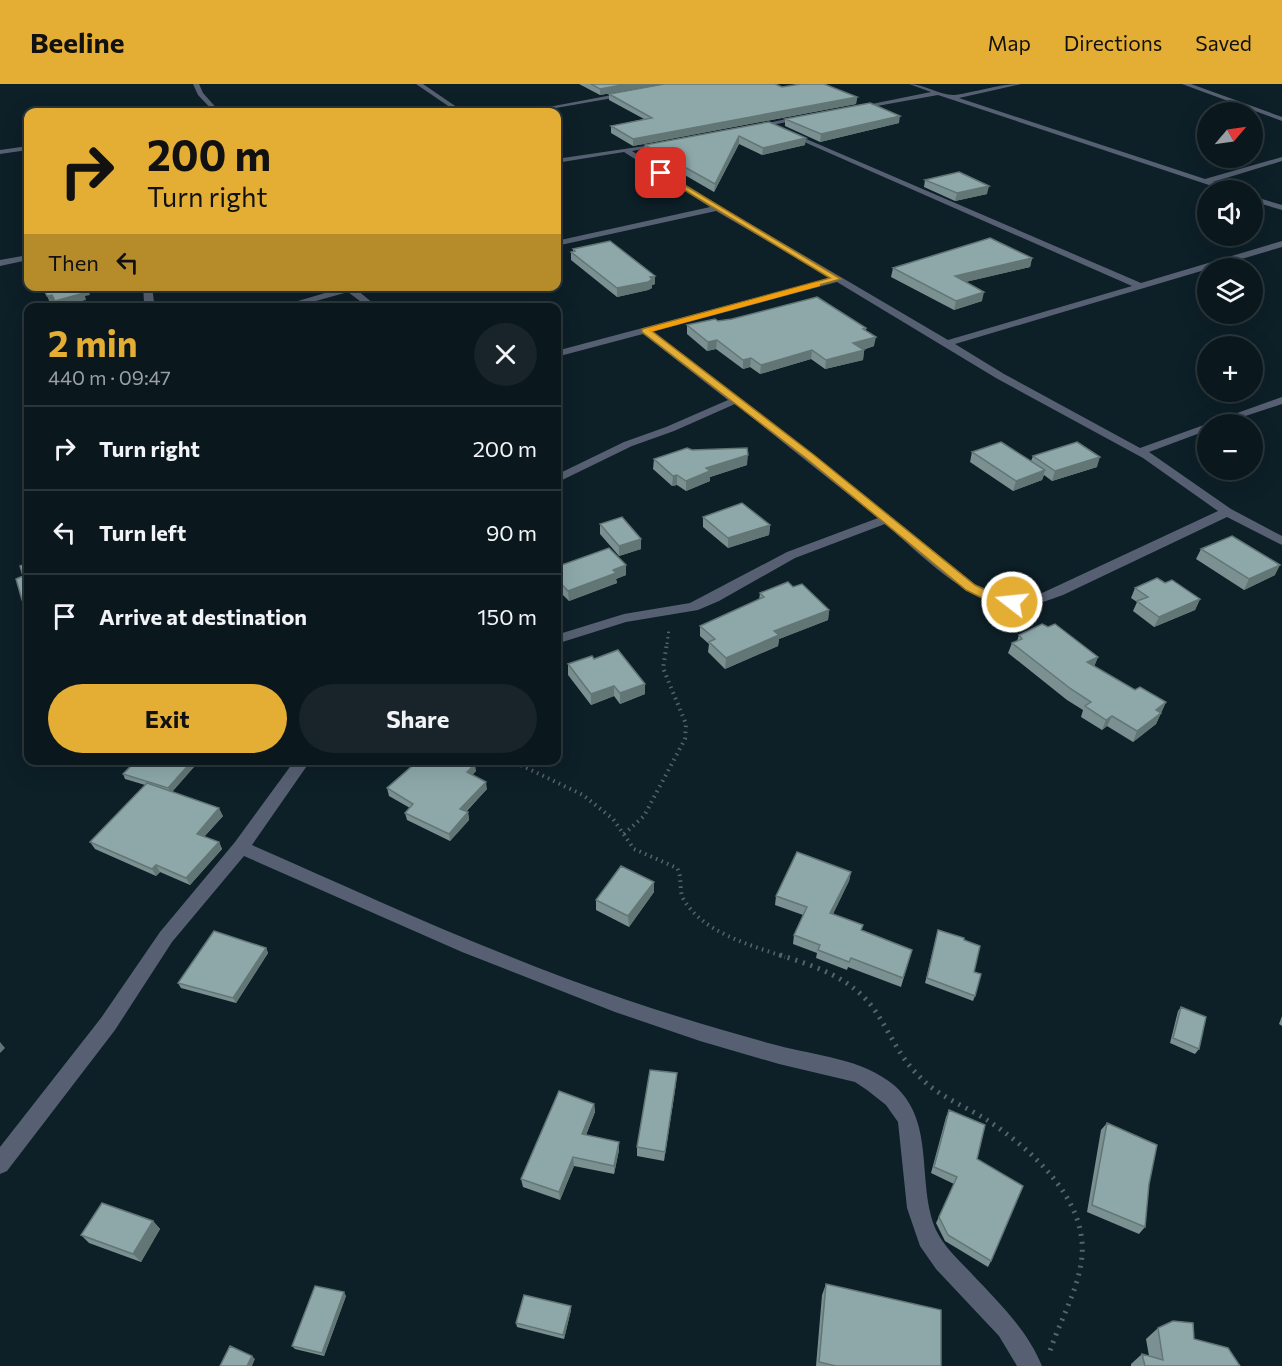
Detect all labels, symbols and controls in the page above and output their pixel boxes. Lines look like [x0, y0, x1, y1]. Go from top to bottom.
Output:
text: Beeline [30, 25, 124, 59]
text: Map [988, 30, 1031, 55]
text: Directions [1064, 30, 1162, 55]
text: Saved [1195, 30, 1252, 55]
north arrow [1197, 102, 1263, 168]
map controls [1197, 102, 1263, 480]
text: 200 m [147, 128, 271, 180]
icon: right [48, 132, 126, 210]
pin [635, 147, 686, 198]
icon: arrive [644, 156, 677, 189]
text: Turn right [147, 180, 267, 213]
button: sound [1197, 180, 1263, 246]
icon: left [111, 246, 144, 279]
text: Then [48, 249, 99, 276]
button: layers [1197, 258, 1263, 324]
text: 2 min [48, 320, 138, 364]
button: close [474, 323, 537, 386]
button: + [1197, 336, 1263, 402]
text: 440 m · 09:47 [48, 365, 171, 389]
button: − [1197, 414, 1263, 480]
icon: right [48, 432, 81, 465]
text: Turn right [99, 435, 200, 462]
text: 200 m [473, 435, 537, 462]
icon: left [48, 516, 81, 549]
text: Turn left [99, 519, 186, 546]
text: 90 m [486, 519, 537, 546]
position arrow [980, 570, 1044, 634]
icon: arrive [48, 600, 81, 633]
text: Arrive at destination [99, 603, 307, 630]
text: 150 m [477, 603, 537, 630]
button: Exit [48, 684, 287, 753]
button: Share [299, 684, 537, 753]

